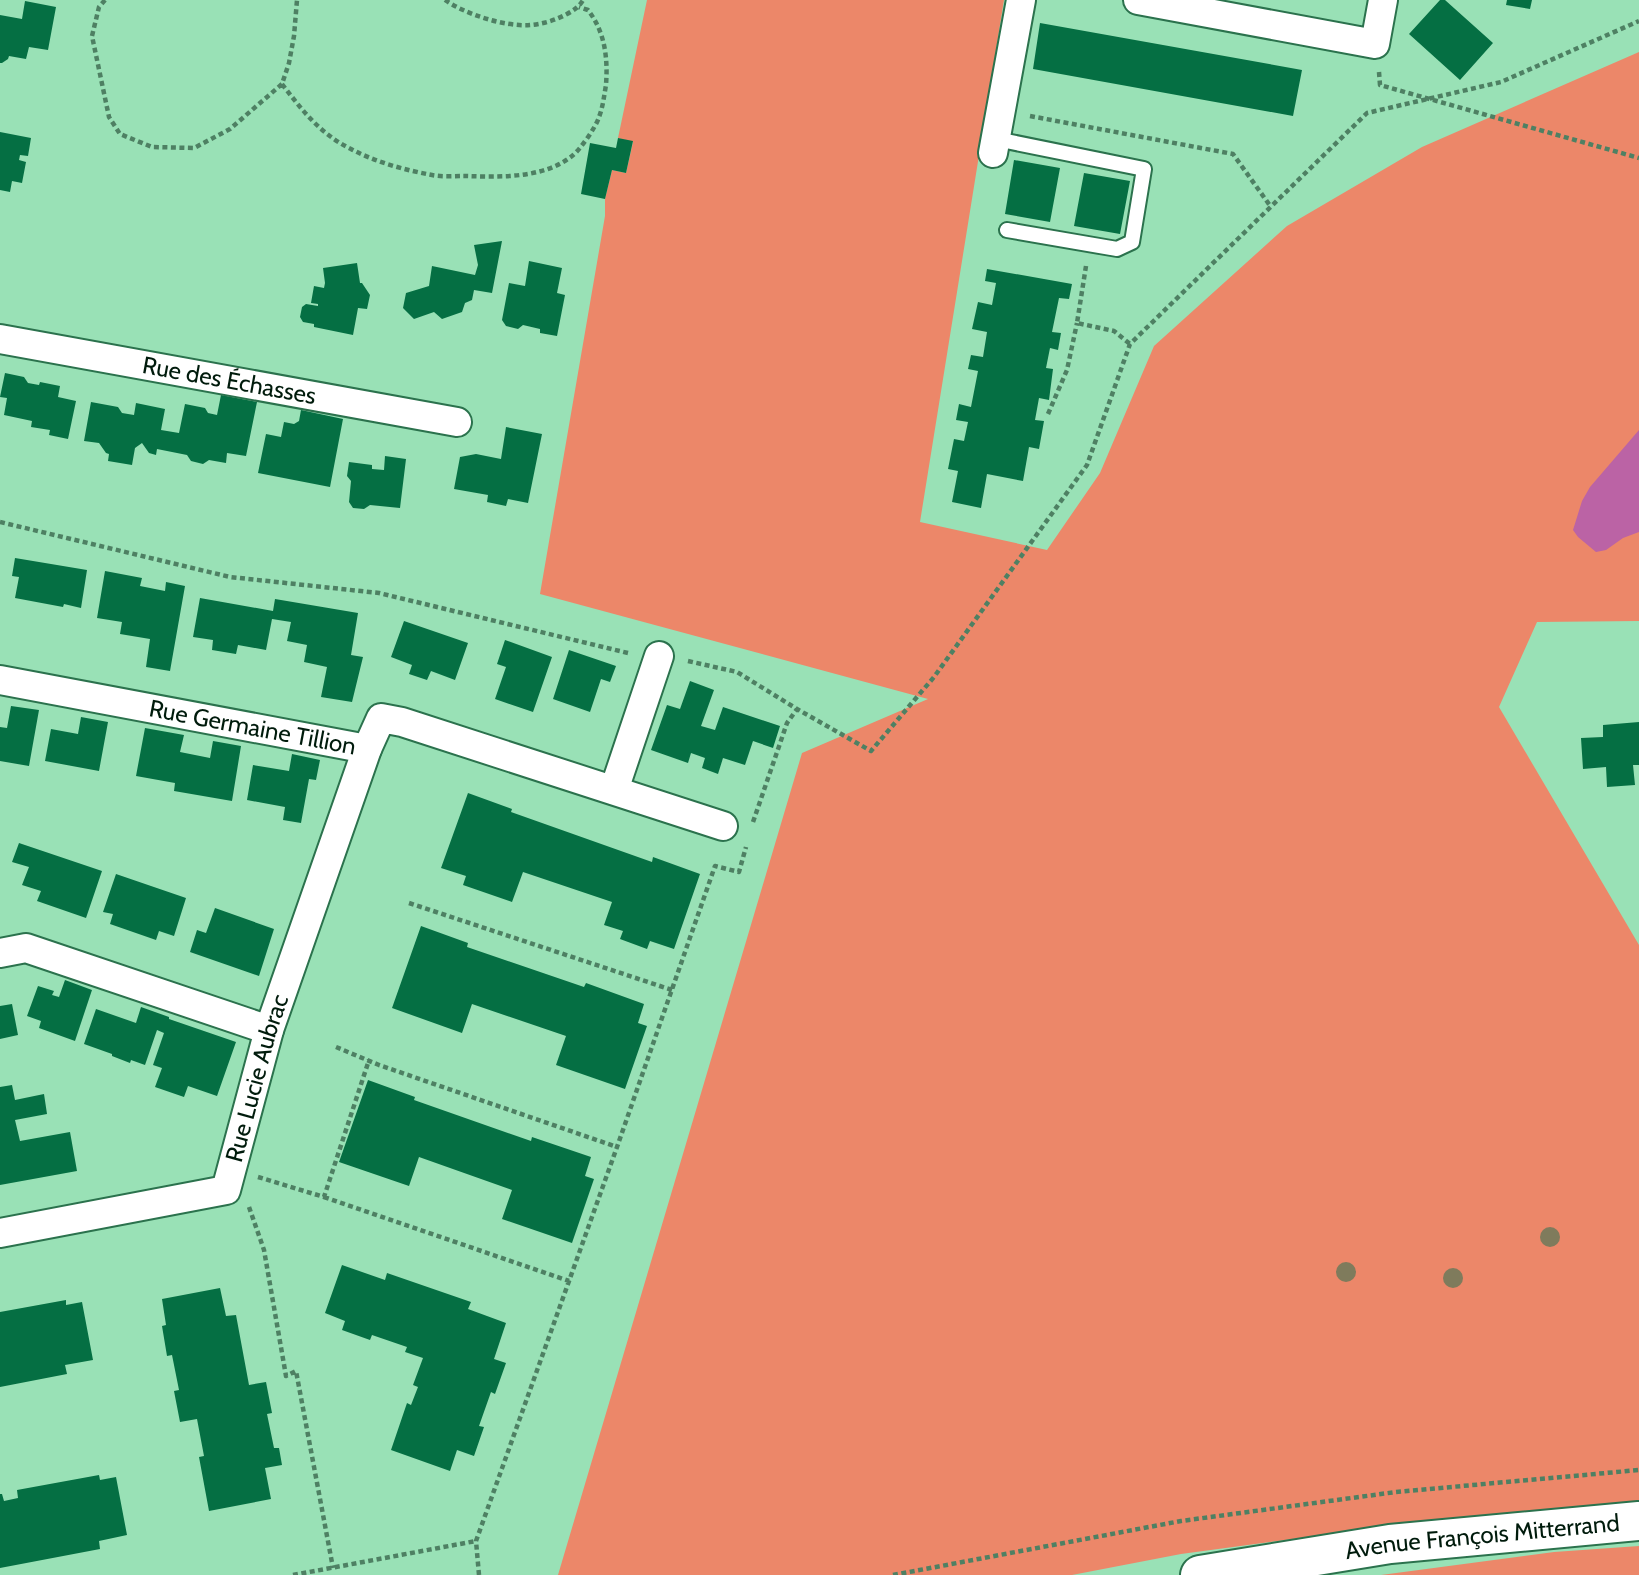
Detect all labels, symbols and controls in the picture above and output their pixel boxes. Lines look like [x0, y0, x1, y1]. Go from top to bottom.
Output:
street label: Rue des Échasses [140, 350, 319, 410]
street label: Rue Germaine Tillion [147, 693, 358, 761]
street label: Rue Lucie Aubrac [219, 990, 294, 1165]
street label: Avenue François Mitterrand [1343, 1508, 1621, 1565]

